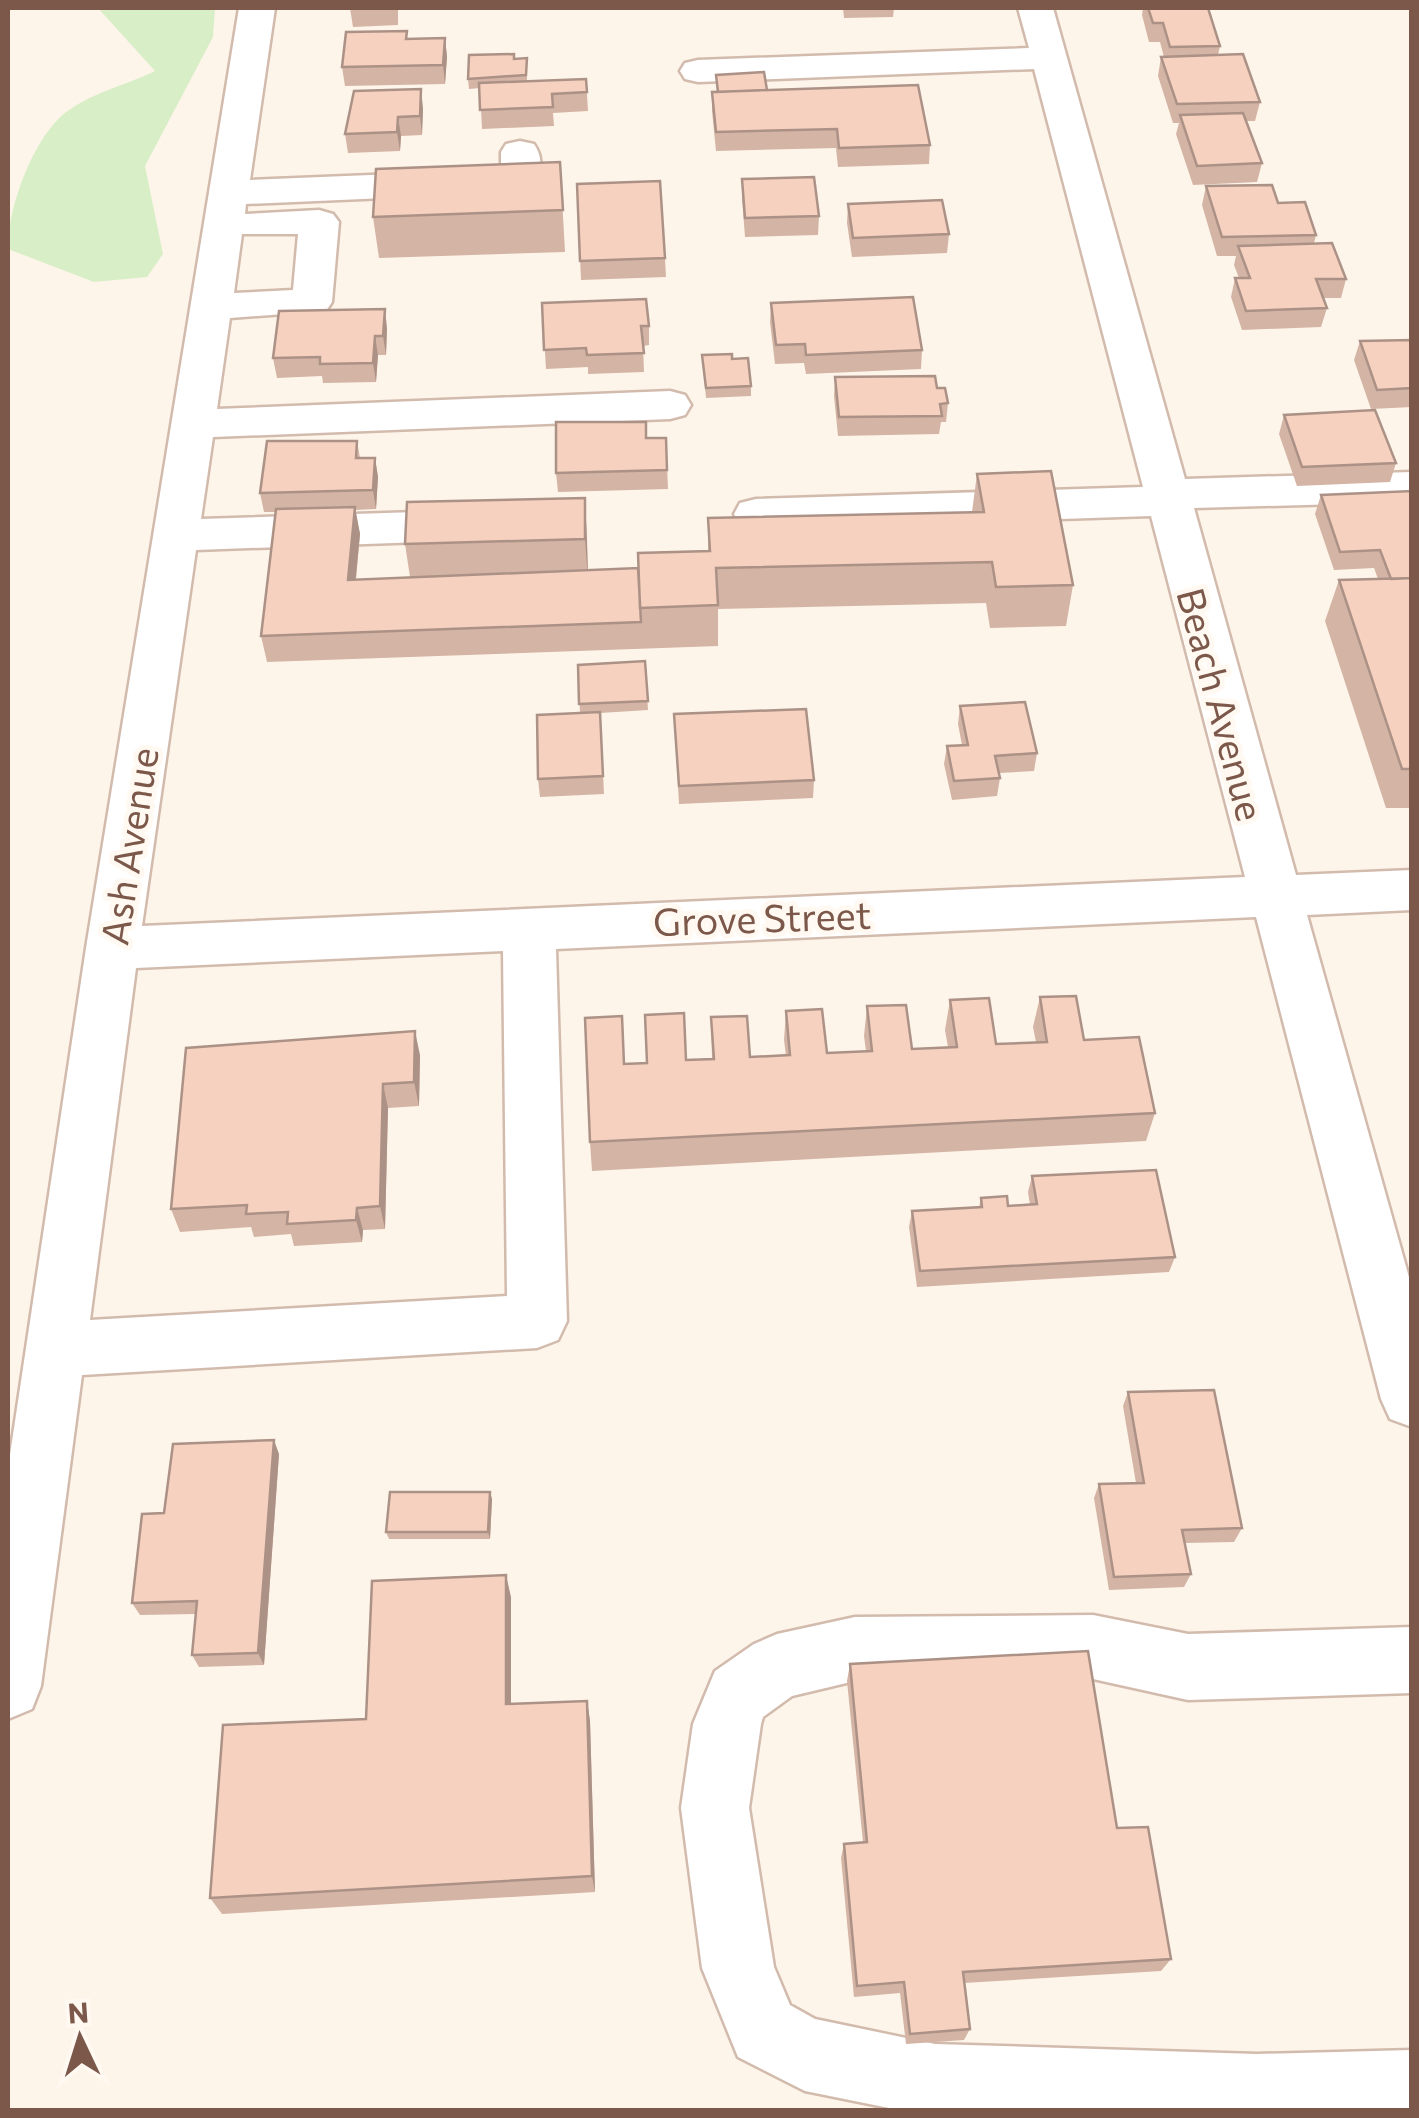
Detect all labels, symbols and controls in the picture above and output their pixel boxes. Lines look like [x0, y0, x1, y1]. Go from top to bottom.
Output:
street label: Beach Avenue [1168, 583, 1276, 825]
street label: Ash Avenue [89, 744, 167, 948]
street label: Grove Street [652, 890, 872, 944]
north arrow [30, 1988, 130, 2088]
text: N [67, 1994, 90, 2030]

